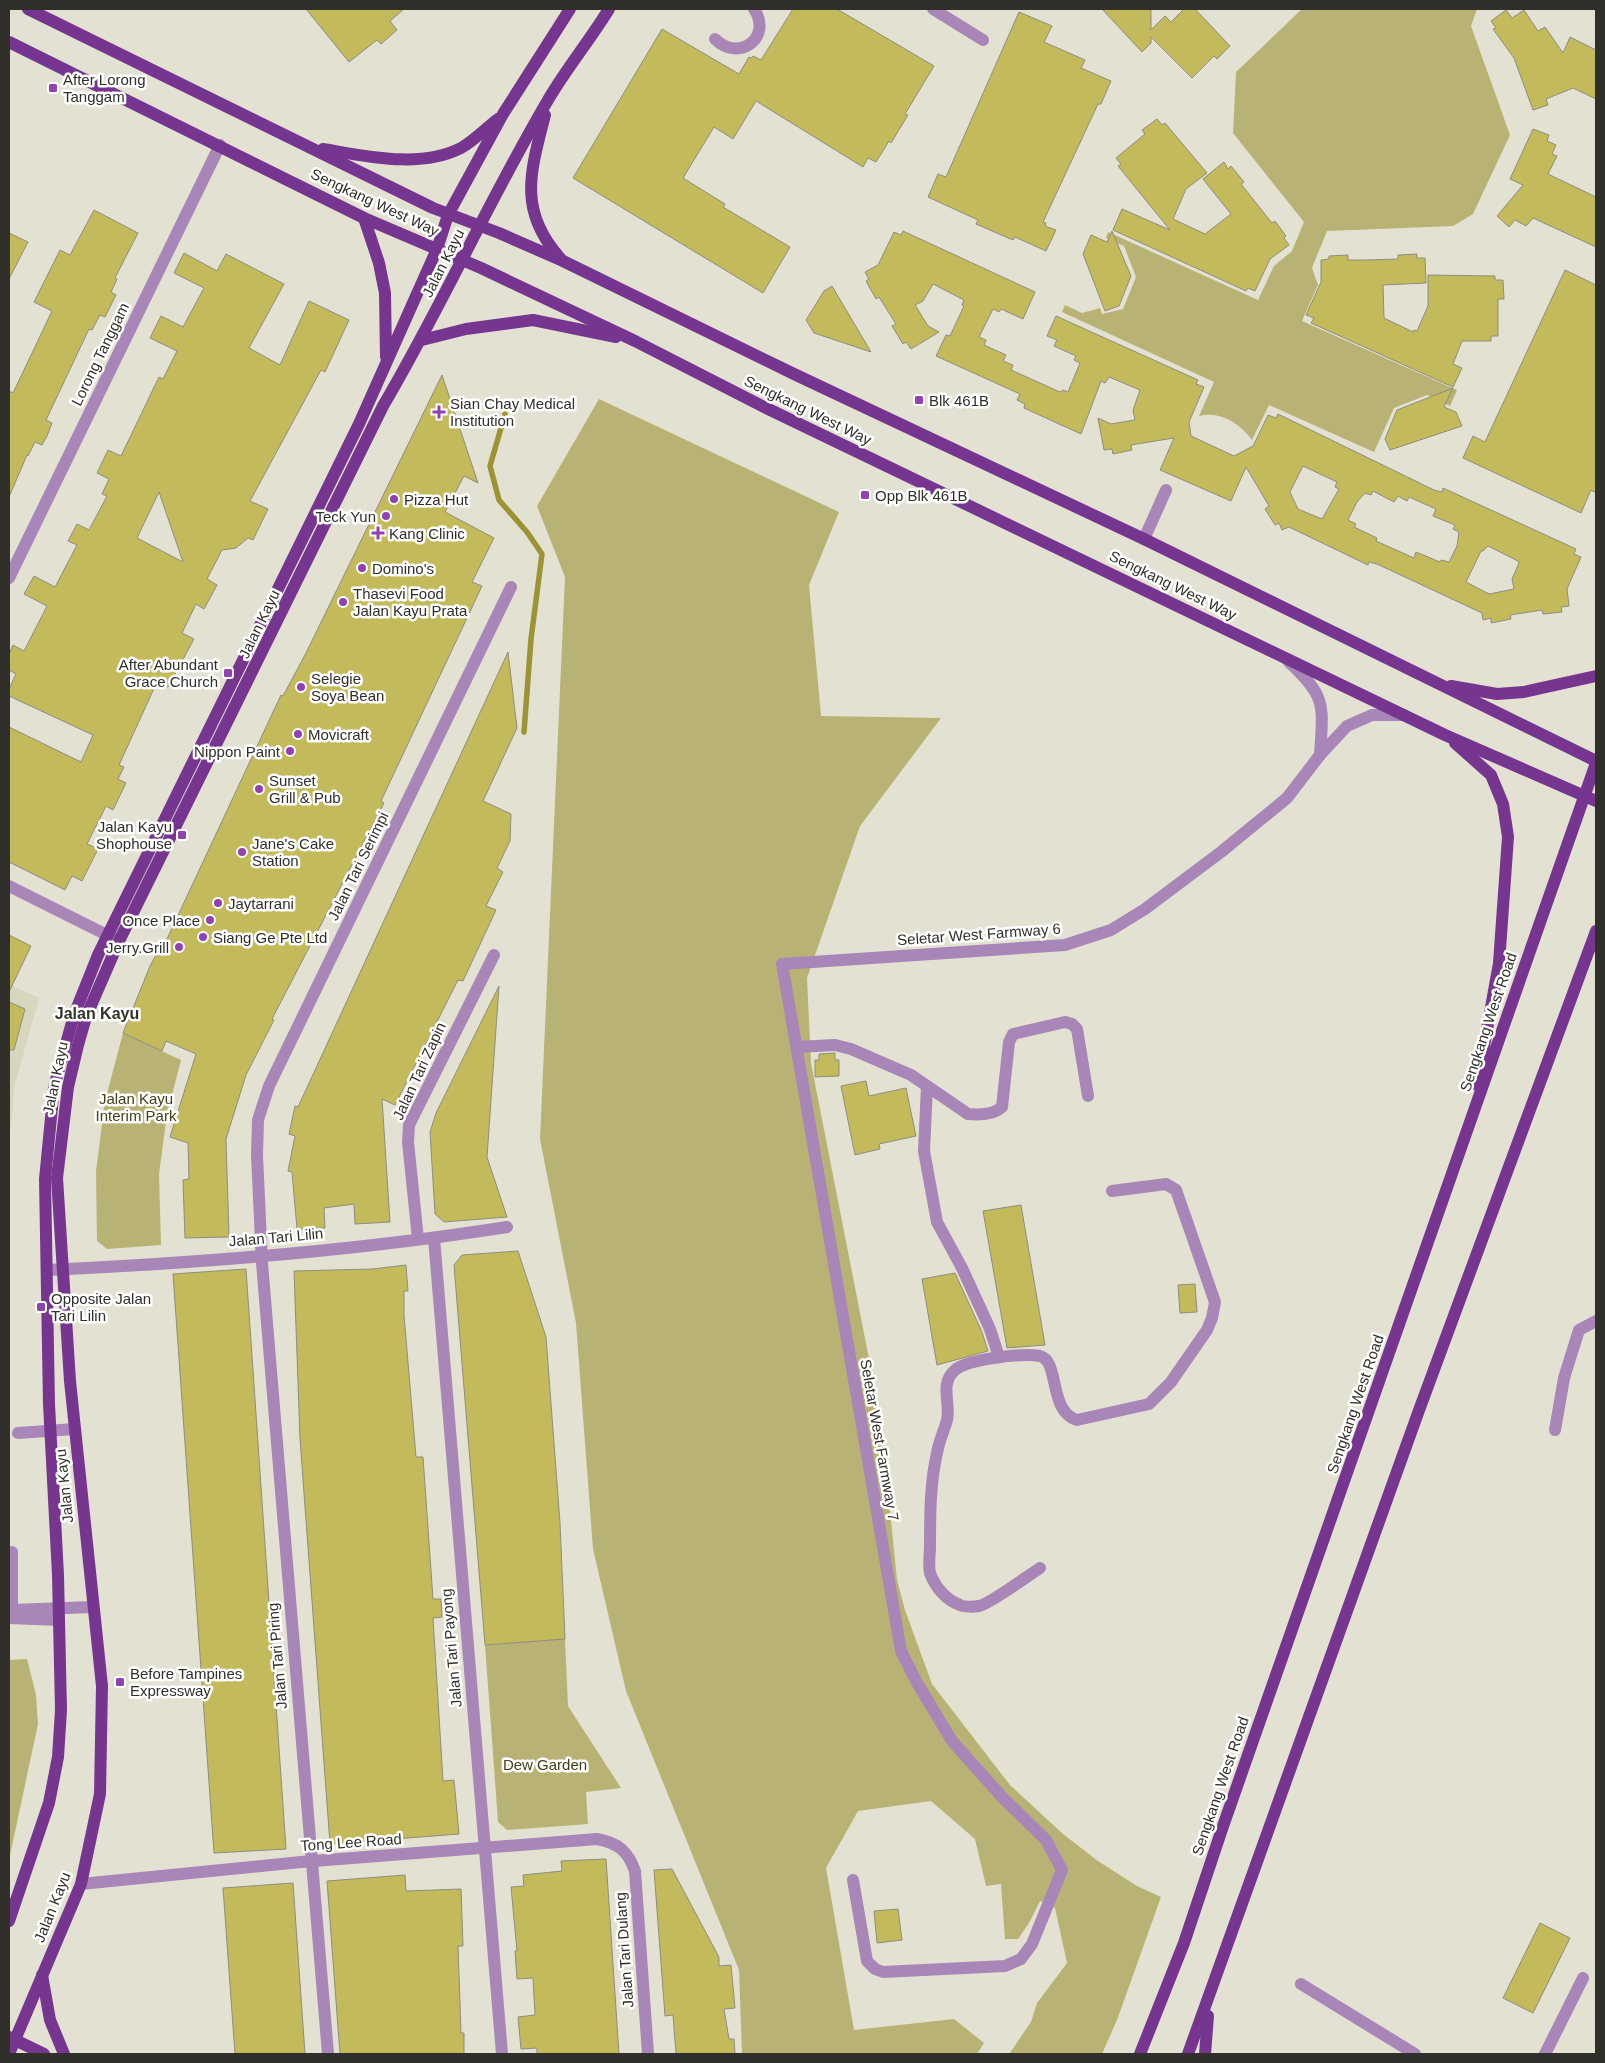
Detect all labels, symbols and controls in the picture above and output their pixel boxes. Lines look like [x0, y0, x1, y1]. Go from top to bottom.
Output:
place label: After Lorong Tanggam [63, 71, 146, 105]
marker: After Lorong Tanggam [47, 82, 59, 94]
street label: Sengkang West Way [308, 165, 442, 239]
street label: Jalan Kayu [419, 226, 467, 300]
street label: Lorong Tanggam [68, 300, 132, 408]
street label: Sengkang West Way [742, 372, 875, 448]
place label: Blk 461B [929, 392, 989, 409]
marker: Blk 461B [913, 394, 925, 406]
place label: Sian Chay Medical Institution [450, 395, 575, 429]
marker: Sian Chay Medical Institution [432, 405, 446, 419]
place label: Opp Blk 461B [875, 487, 968, 504]
marker: Opp Blk 461B [859, 489, 871, 501]
place label: Pizza Hut [404, 491, 469, 508]
marker: Pizza Hut [388, 493, 400, 505]
place label: Teck Yun [315, 508, 376, 525]
marker: Teck Yun [380, 510, 392, 522]
place label: Kang Clinic [389, 525, 465, 542]
marker: Kang Clinic [371, 526, 385, 540]
street label: Sengkang West Way [1107, 547, 1240, 623]
place label: Domino's [372, 560, 434, 577]
marker: Domino's [356, 562, 368, 574]
place label: Thasevi Food Jalan Kayu Prata [353, 585, 468, 619]
street label: Jalan Kayu [235, 587, 283, 661]
marker: Thasevi Food Jalan Kayu Prata [337, 596, 349, 608]
place label: After Abundant Grace Church [119, 656, 219, 690]
marker: After Abundant Grace Church [222, 667, 234, 679]
place label: Selegie Soya Bean [311, 670, 384, 704]
marker: Selegie Soya Bean [295, 681, 307, 693]
place label: Movicraft [308, 726, 370, 743]
marker: Movicraft [292, 728, 304, 740]
place label: Nippon Paint [194, 743, 281, 760]
marker: Nippon Paint [284, 745, 296, 757]
place label: Sunset Grill & Pub [269, 772, 341, 806]
marker: Sunset Grill & Pub [253, 783, 265, 795]
street label: Jalan Tari Serimpi [324, 809, 392, 923]
place label: Jalan Kayu Shophouse [96, 818, 172, 852]
marker: Jalan Kayu Shophouse [176, 829, 188, 841]
place label: Jane's Cake Station [252, 835, 334, 869]
marker: Jane's Cake Station [236, 846, 248, 858]
place label: Jaytarrani [228, 895, 294, 912]
marker: Jaytarrani [212, 897, 224, 909]
place label: Once Place [122, 912, 200, 929]
marker: Once Place [204, 914, 216, 926]
street label: Seletar West Farmway 6 [897, 920, 1061, 948]
place label: Siang Ge Pte Ltd [213, 929, 327, 946]
marker: Siang Ge Pte Ltd [197, 931, 209, 943]
place label: Jerry.Grill [106, 939, 169, 956]
marker: Jerry.Grill [173, 941, 185, 953]
street label: Sengkang West Road [1456, 950, 1520, 1094]
district label: Jalan Kayu [55, 1005, 139, 1022]
street label: Jalan Tari Zapin [389, 1020, 449, 1122]
street label: Jalan Kayu [39, 1040, 71, 1116]
park label: Jalan Kayu Interim Park [96, 1090, 177, 1124]
street label: Jalan Tari Lilin [228, 1224, 324, 1250]
place label: Opposite Jalan Tari Lilin [51, 1290, 151, 1324]
marker: Opposite Jalan Tari Lilin [35, 1301, 47, 1313]
street label: Sengkang West Road [1323, 1332, 1387, 1476]
street label: Seletar West Farmway 7 [857, 1358, 903, 1522]
street label: Jalan Kayu [52, 1448, 76, 1524]
street label: Jalan Tari Payong [437, 1588, 465, 1708]
street label: Jalan Tari Piring [264, 1602, 290, 1710]
place label: Before Tampines Expressway [130, 1665, 242, 1699]
marker: Before Tampines Expressway [114, 1676, 126, 1688]
street label: Sengkang West Road [1188, 1714, 1252, 1858]
park label: Dew Garden [503, 1756, 587, 1773]
street label: Tong Lee Road [300, 1830, 402, 1854]
street label: Jalan Kayu [30, 1869, 74, 1945]
street label: Jalan Tari Dulang [611, 1892, 637, 2008]

